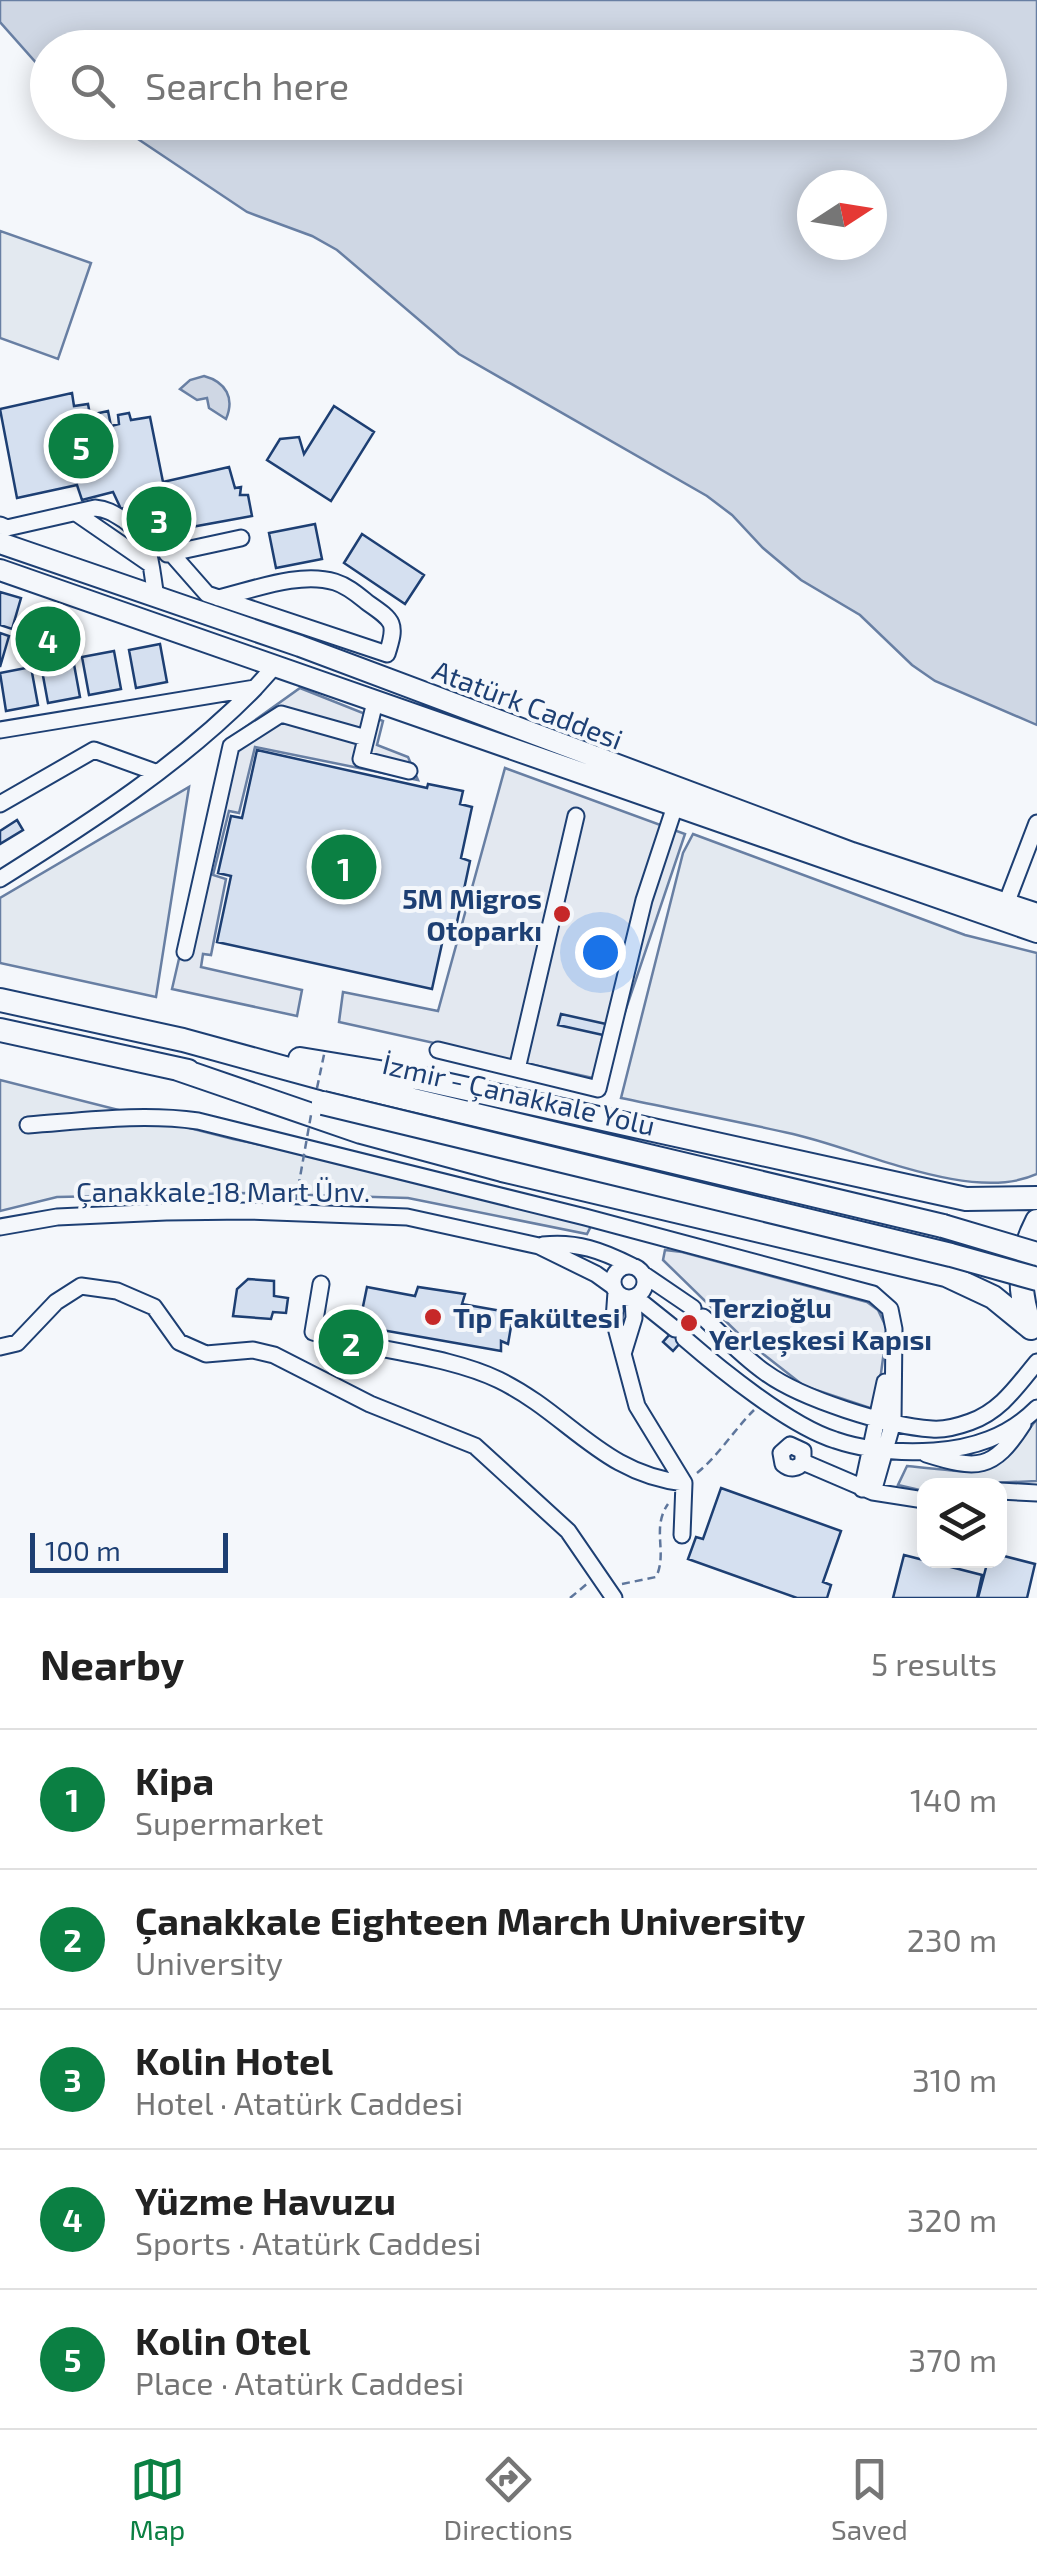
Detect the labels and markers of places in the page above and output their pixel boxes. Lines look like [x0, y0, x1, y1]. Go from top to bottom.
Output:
pin: 5 [48, 408, 114, 484]
pin: 3 [126, 482, 192, 556]
pin: 4 [15, 602, 80, 676]
pin: 1 [312, 830, 376, 904]
place label: 5M Migros Otoparkı [402, 881, 542, 947]
marker: 5M Migros Otoparkı [551, 903, 573, 925]
place label: Terzioğlu Yerleşkesi Kapısı [709, 1290, 932, 1357]
place label: Tıp Fakültesi [453, 1300, 620, 1334]
pin: 2 [318, 1304, 384, 1380]
marker: Tıp Fakültesi [422, 1306, 444, 1328]
marker: Terzioğlu Yerleşkesi Kapısı [678, 1312, 700, 1334]

